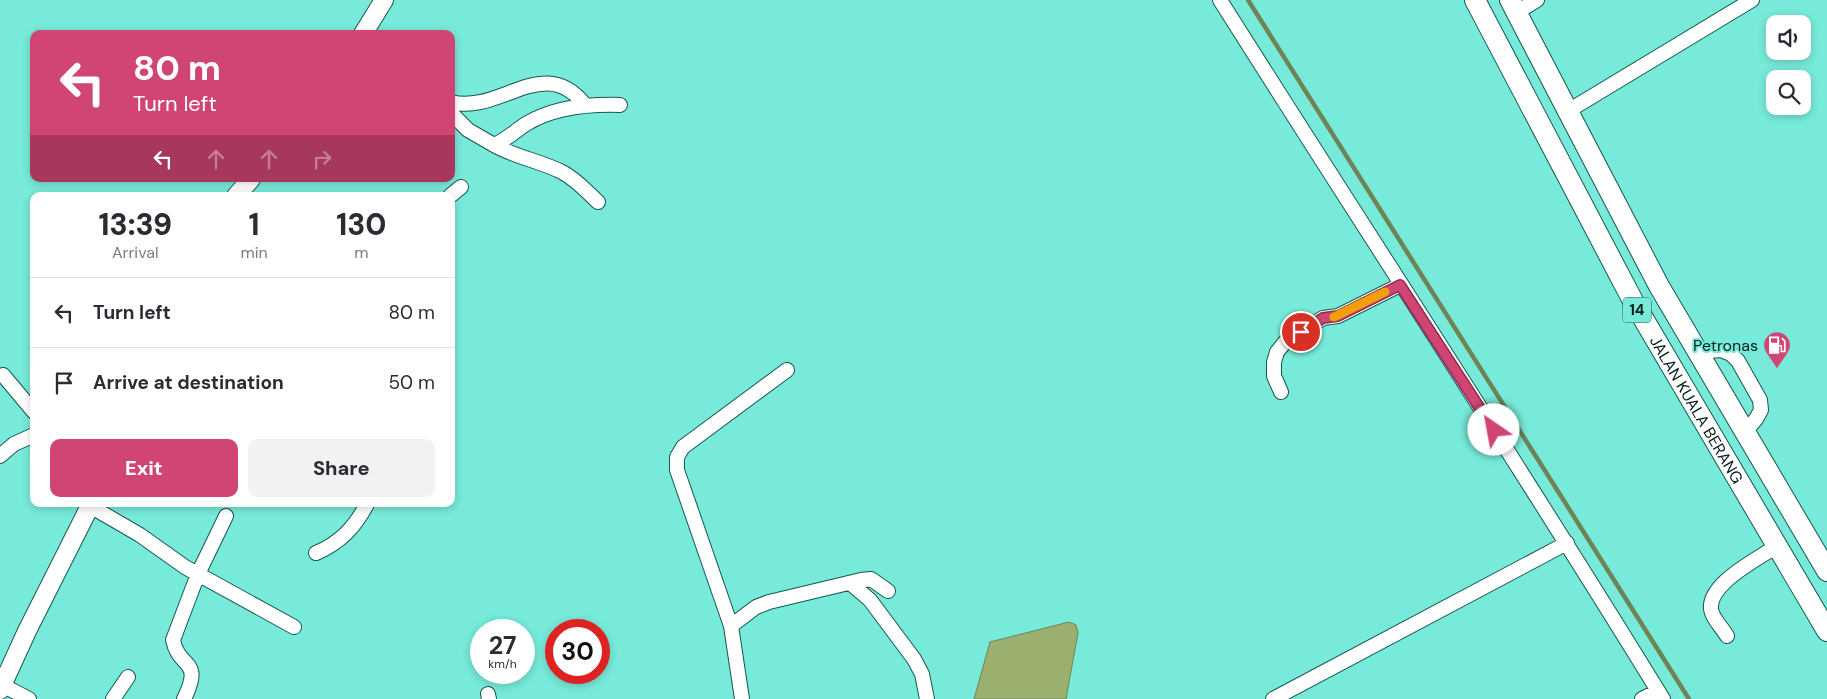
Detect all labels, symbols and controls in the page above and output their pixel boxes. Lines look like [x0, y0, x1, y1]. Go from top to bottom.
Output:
map controls [1766, 15, 1811, 115]
button: sound [1766, 15, 1811, 60]
text: 80 m [133, 45, 221, 91]
icon: left [50, 50, 115, 115]
button: search [1766, 70, 1811, 115]
text: Turn left [133, 89, 217, 118]
icon: left [149, 145, 177, 173]
icon: ahead [202, 145, 230, 173]
icon: ahead [255, 145, 283, 173]
icon: right [308, 145, 336, 173]
text: 13:39 [98, 205, 172, 244]
text: 1 [249, 205, 260, 244]
text: 130 [336, 205, 387, 244]
text: Arrival [112, 242, 159, 263]
text: min [240, 242, 268, 263]
text: m [354, 242, 368, 263]
road number: 14 [1623, 298, 1651, 322]
icon: left [50, 299, 78, 327]
text: Turn left [93, 300, 171, 325]
text: 80 m [388, 300, 435, 325]
pin [1280, 311, 1322, 353]
icon: arrive [1287, 318, 1315, 346]
fuel station icon: Petronas [1762, 330, 1792, 369]
street label: JALAN KUALA BERANG [1645, 332, 1748, 488]
place label: Petronas [1693, 335, 1758, 356]
icon: arrive [50, 369, 78, 397]
text: Arrive at destination [93, 370, 284, 395]
text: 50 m [388, 370, 435, 395]
position arrow [1467, 403, 1519, 455]
button: Exit [50, 439, 238, 497]
button: Share [248, 439, 435, 497]
speed limit sign: 30 [545, 619, 610, 684]
text: 27 [489, 629, 516, 662]
text: km/h [488, 656, 517, 672]

